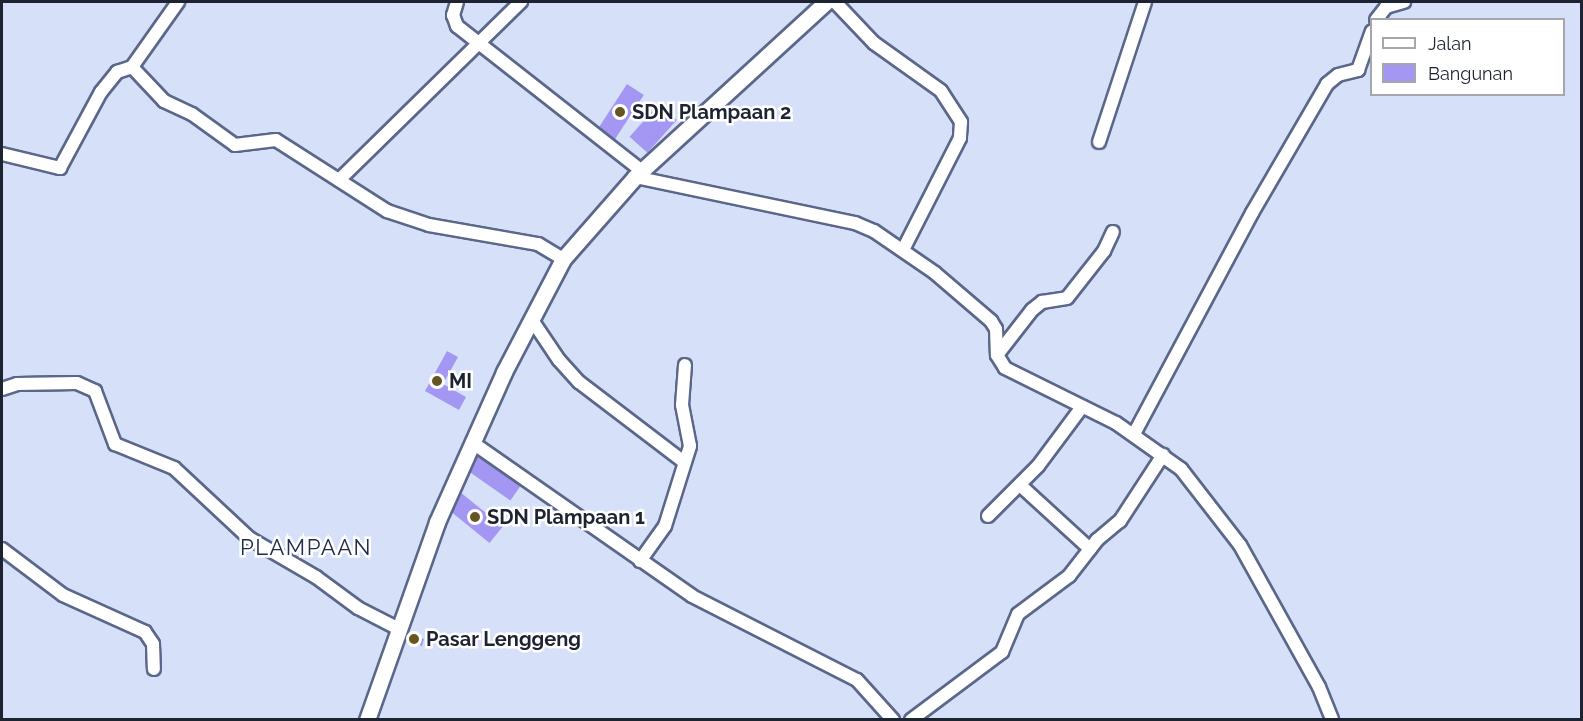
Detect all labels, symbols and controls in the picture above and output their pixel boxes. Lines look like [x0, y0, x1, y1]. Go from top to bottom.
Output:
legend [1370, 18, 1565, 96]
text: Jalan [1428, 33, 1472, 54]
text: Bangunan [1428, 63, 1513, 84]
place label: SDN Plampaan 2 [632, 100, 791, 124]
marker: SDN Plampaan 2 [613, 105, 627, 119]
place label: MI [449, 369, 472, 393]
marker: MI [430, 374, 444, 388]
place label: SDN Plampaan 1 [487, 505, 645, 529]
marker: SDN Plampaan 1 [468, 510, 482, 524]
district label: PLAMPAAN [240, 535, 372, 561]
place label: Pasar Lenggeng [426, 627, 581, 651]
marker: Pasar Lenggeng [407, 632, 421, 646]

